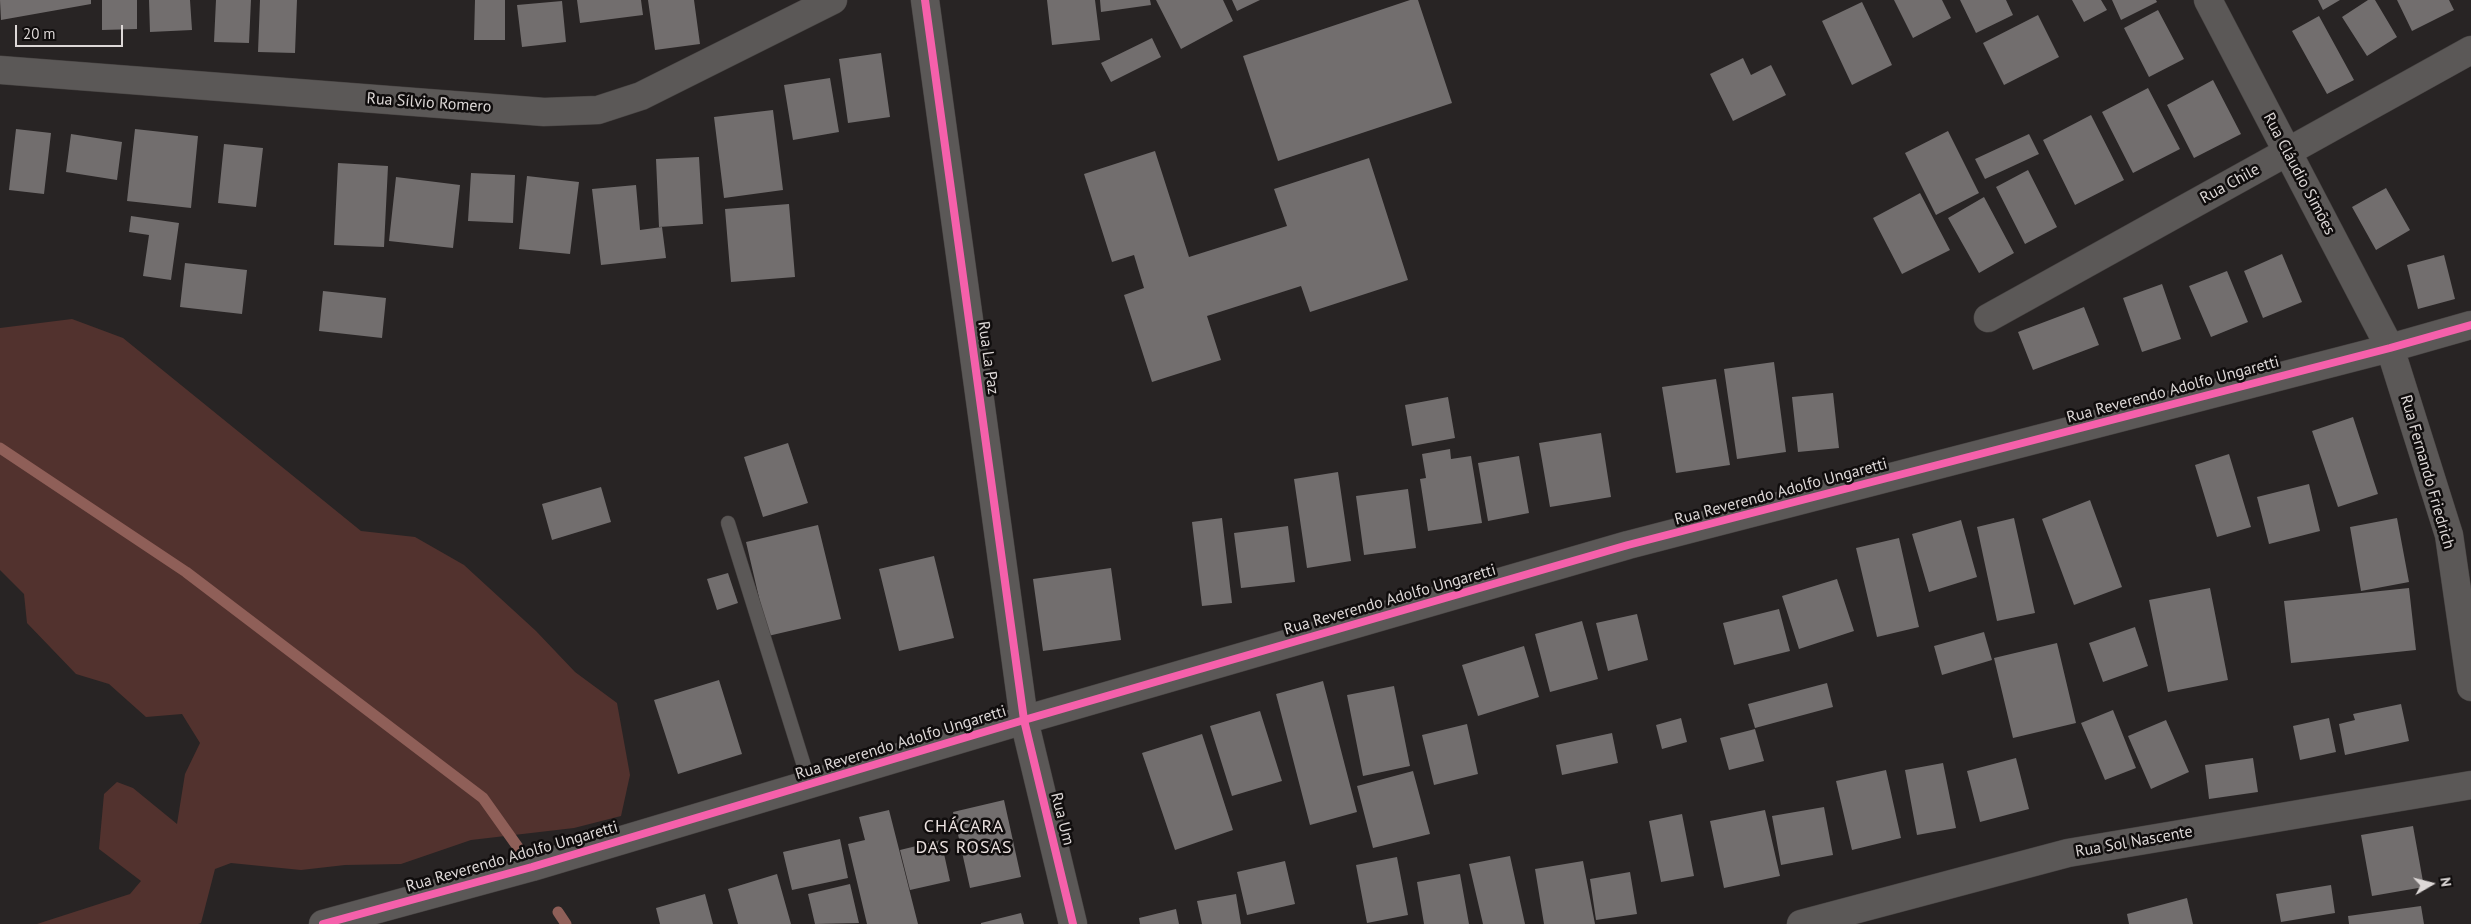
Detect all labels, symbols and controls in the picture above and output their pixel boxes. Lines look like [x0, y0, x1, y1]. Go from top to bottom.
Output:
scale bar [18, 15, 125, 47]
text: 20 m [23, 24, 56, 43]
street label: Rua Sílvio Romero [366, 89, 492, 117]
street label: Rua Cláudio Simões [2259, 110, 2339, 238]
street label: Rua Chile [2197, 160, 2263, 208]
street label: Rua La Paz [973, 320, 1003, 396]
street label: Rua Reverendo Adolfo Ungaretti [2064, 352, 2282, 428]
street label: Rua Fernando Friedrich [2396, 393, 2458, 551]
street label: Rua Reverendo Adolfo Ungaretti [1672, 454, 1890, 530]
street label: Rua Reverendo Adolfo Ungaretti [1282, 561, 1498, 639]
street label: Rua Reverendo Adolfo Ungaretti [793, 702, 1009, 784]
street label: Rua Um [1046, 791, 1078, 847]
district label: CHÁCARA DAS ROSAS [914, 816, 1014, 859]
street label: Rua Reverendo Adolfo Ungaretti [404, 818, 620, 896]
street label: Rua Sol Nascente [2074, 822, 2194, 862]
north arrow [2406, 859, 2456, 909]
text: N [2436, 876, 2455, 888]

